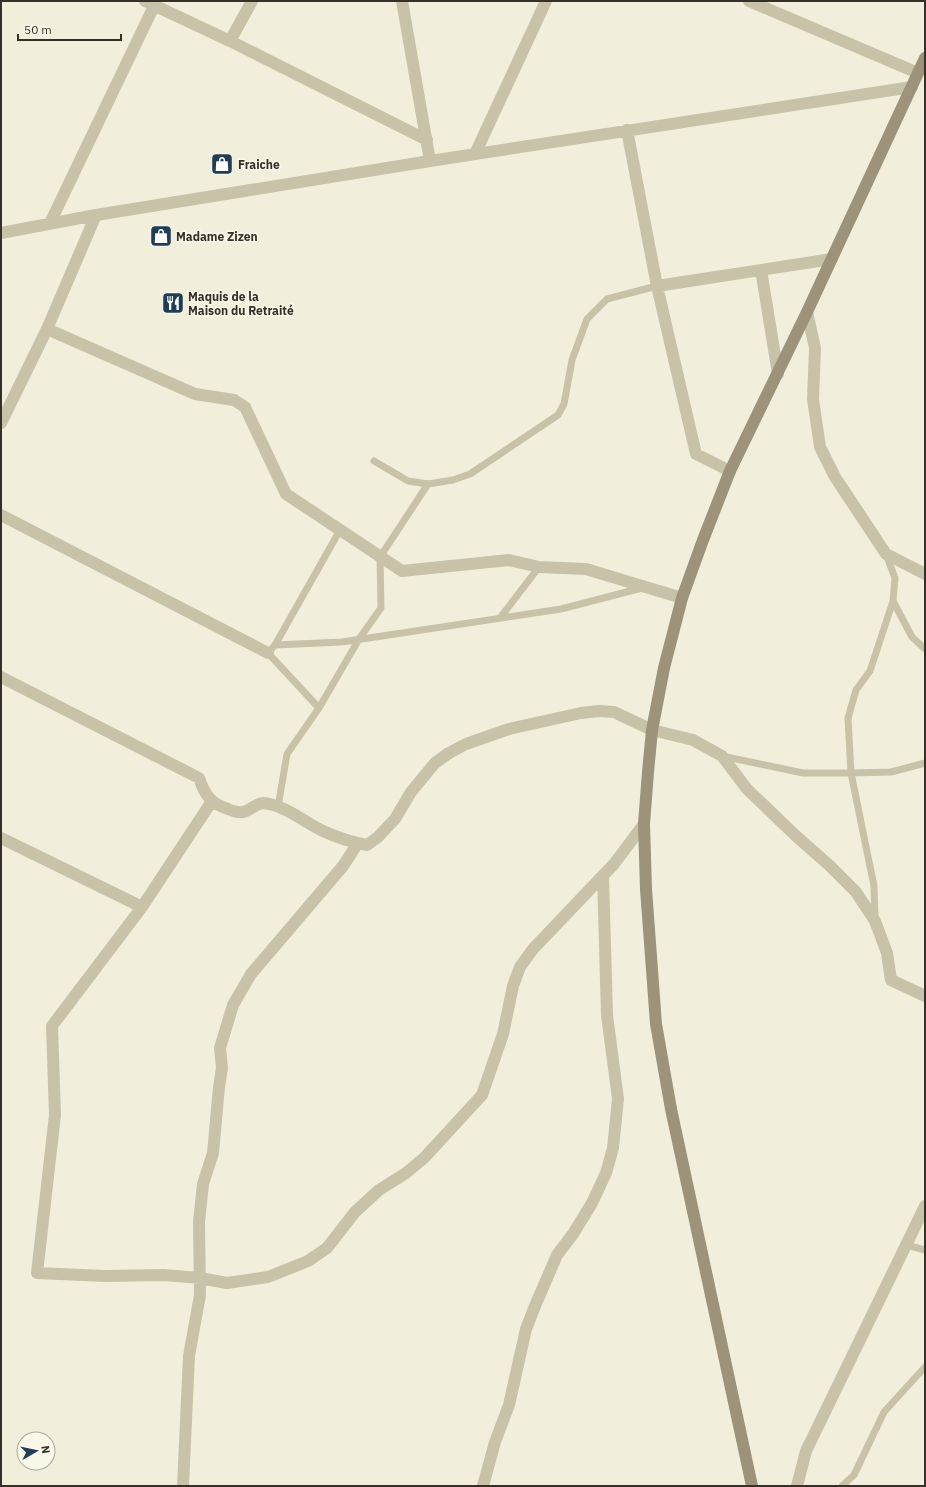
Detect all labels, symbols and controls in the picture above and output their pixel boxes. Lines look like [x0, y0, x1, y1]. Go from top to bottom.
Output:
scale bar [18, 16, 121, 42]
text: 50 m [24, 22, 52, 37]
shop icon: Fraiche [209, 151, 235, 177]
place label: Fraiche [238, 157, 280, 172]
shop icon: Madame Zizen [148, 223, 174, 249]
place label: Madame Zizen [176, 229, 258, 244]
place label: Maquis de la Maison du Retraité [188, 289, 294, 318]
restaurant icon: Maquis de la Maison du Retraité [160, 290, 186, 316]
north arrow [16, 1431, 56, 1471]
text: N [38, 1444, 53, 1454]

